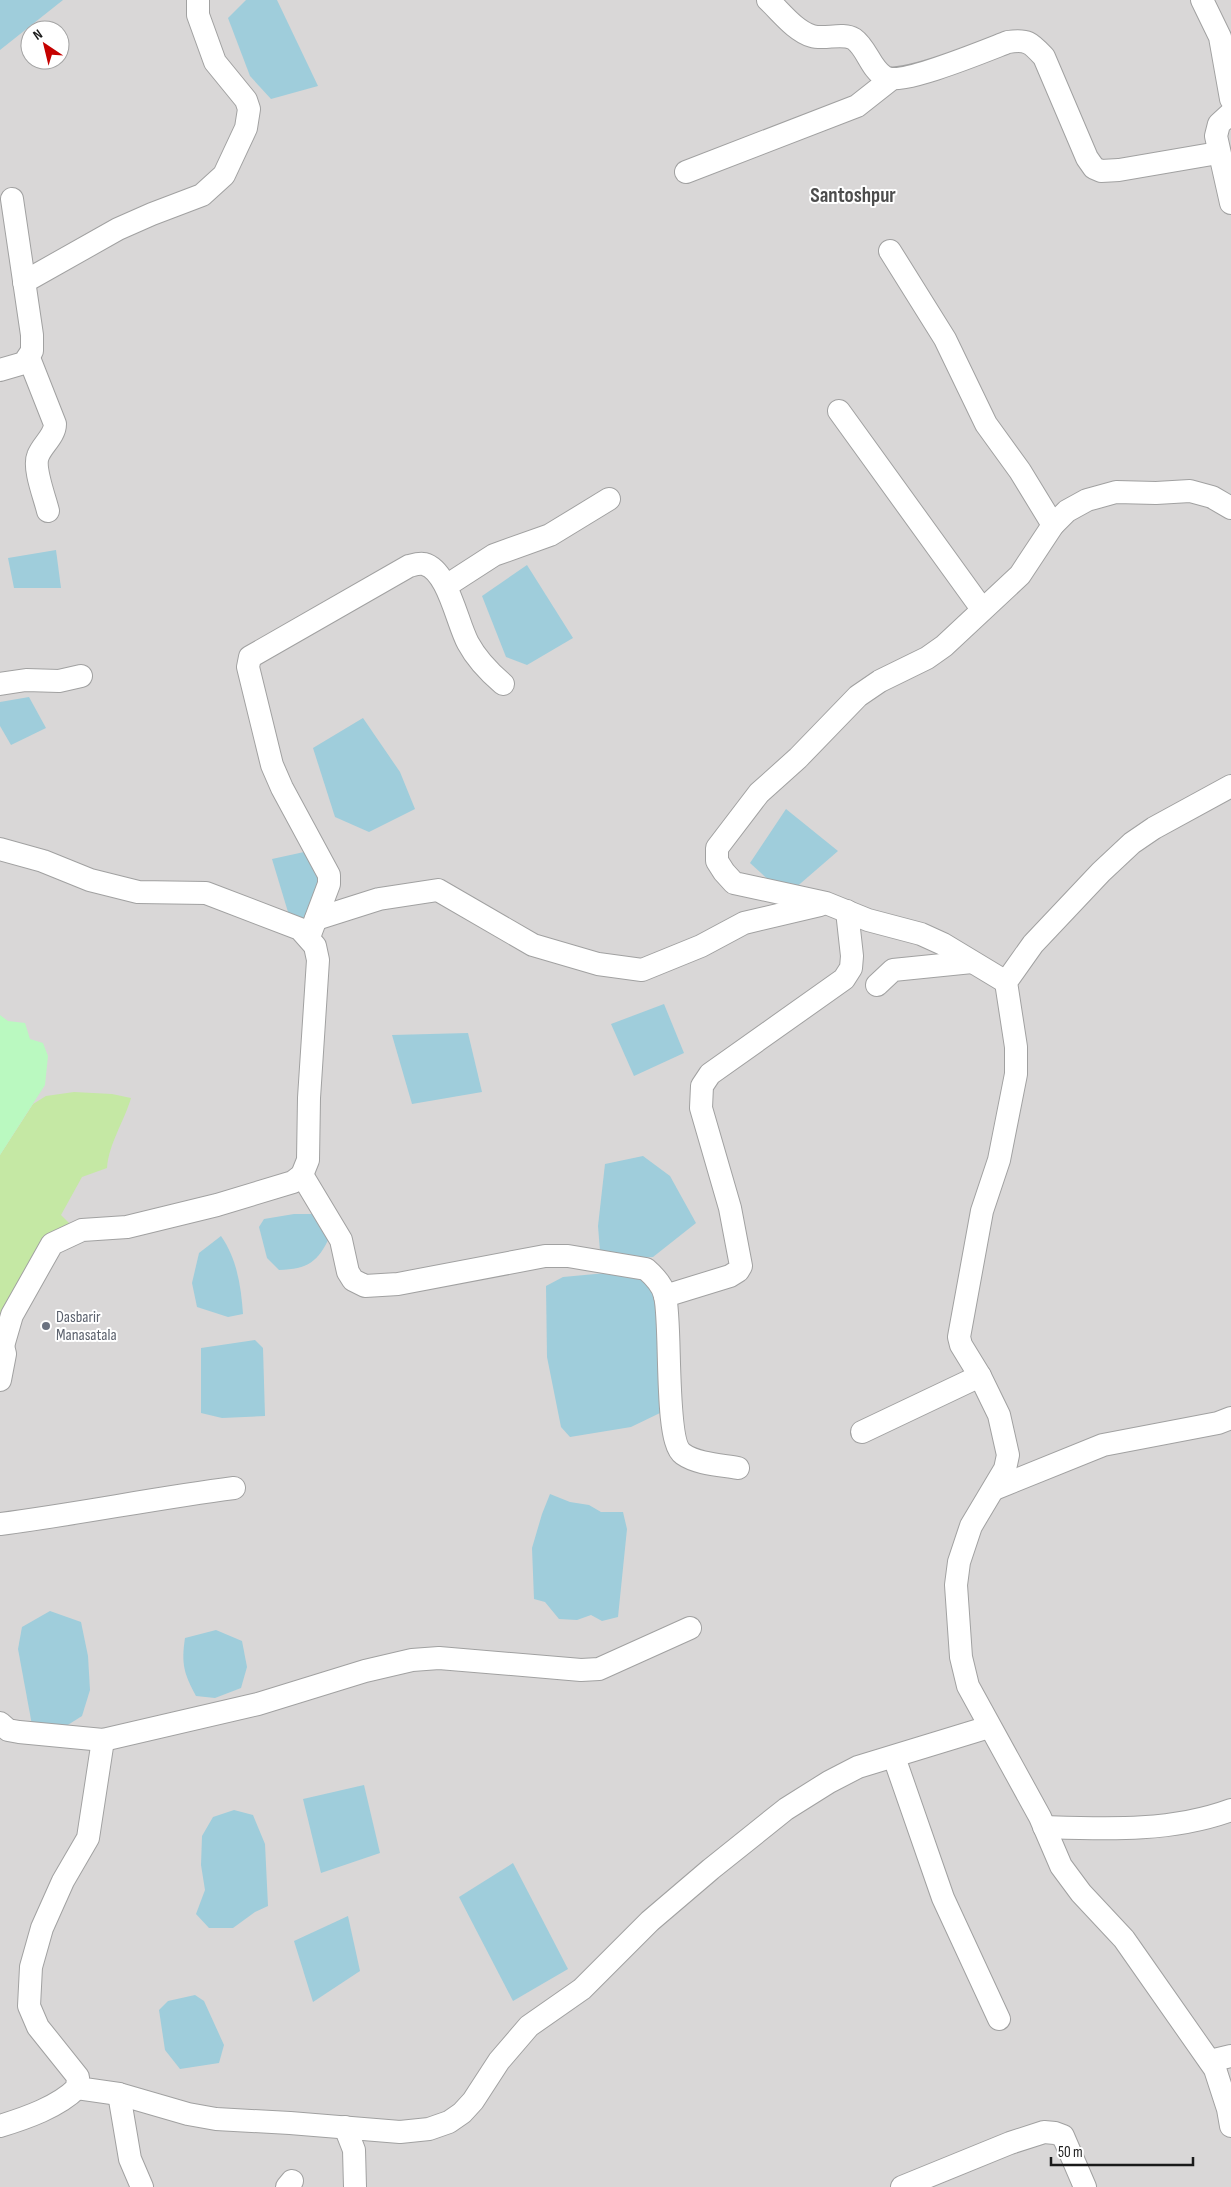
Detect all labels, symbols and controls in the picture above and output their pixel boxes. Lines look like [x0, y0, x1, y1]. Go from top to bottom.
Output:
north arrow [20, 20, 70, 70]
text: N [30, 26, 46, 44]
district label: Santoshpur [810, 183, 896, 208]
place label: Dasbarir Manasatala [56, 1308, 117, 1345]
marker: Dasbarir Manasatala [40, 1320, 52, 1332]
scale bar [1051, 2134, 1194, 2166]
text: 50 m [1058, 2143, 1083, 2162]

